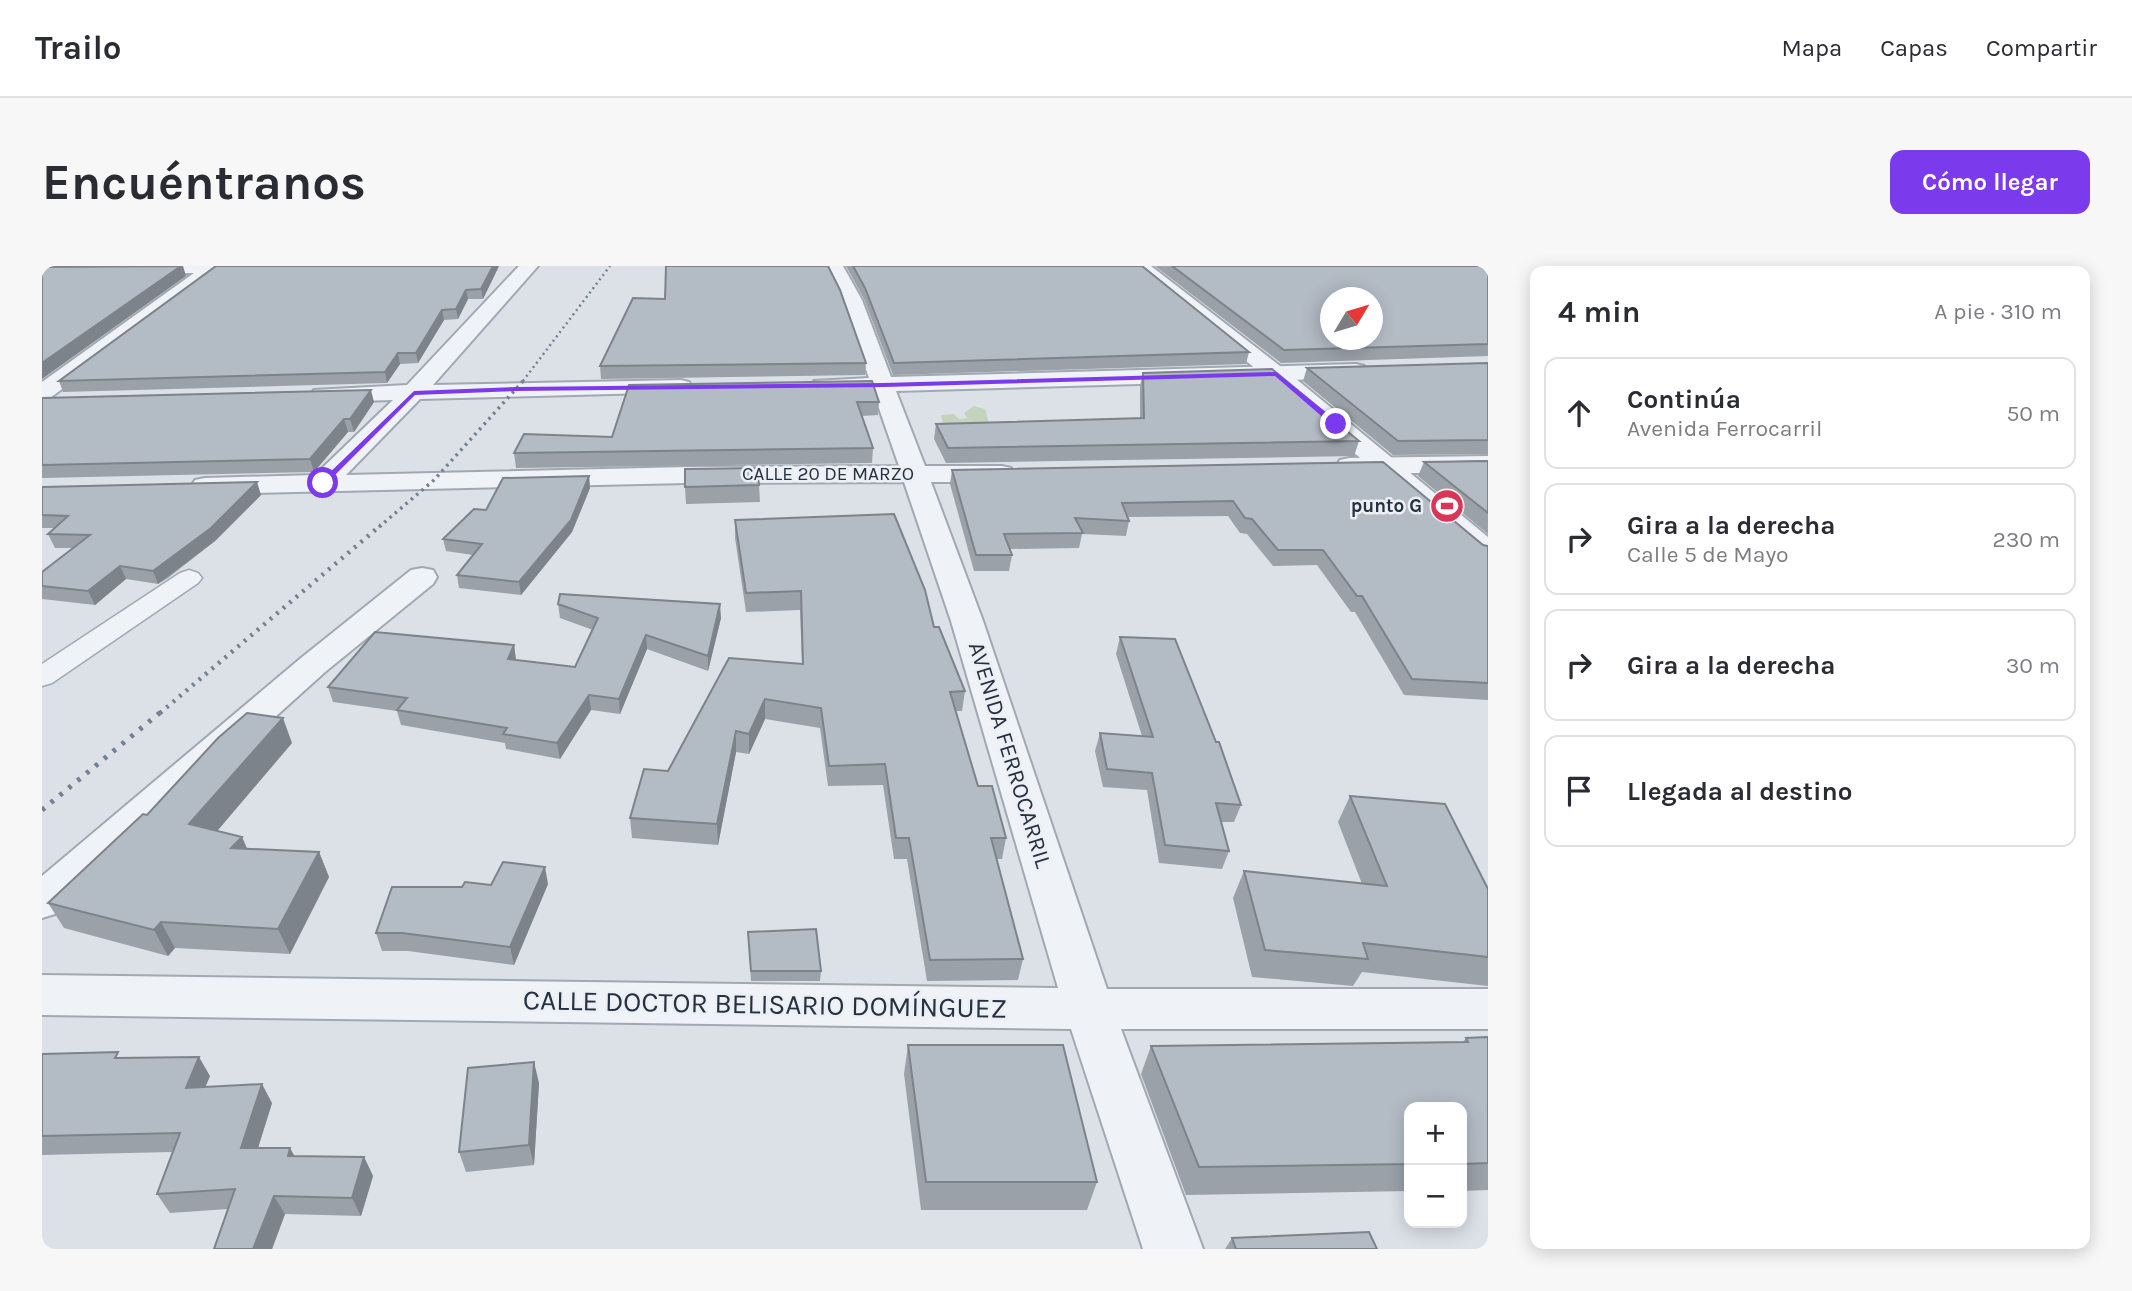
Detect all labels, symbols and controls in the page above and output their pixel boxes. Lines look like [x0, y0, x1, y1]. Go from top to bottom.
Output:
text: Trailo [35, 29, 122, 67]
text: Mapa [1781, 34, 1842, 62]
text: Capas [1880, 34, 1948, 62]
text: Compartir [1986, 34, 2097, 62]
button: Cómo llegar [1890, 150, 2090, 214]
text: Encuéntranos [42, 154, 366, 211]
north arrow [1320, 287, 1383, 350]
text: 4 min [1558, 294, 1640, 330]
text: A pie · 310 m [1934, 298, 2062, 325]
text: Continúa [1627, 384, 1741, 415]
icon: ahead [1560, 394, 1598, 432]
text: 50 m [2006, 400, 2060, 427]
route end [1320, 408, 1351, 439]
text: Avenida Ferrocarril [1627, 415, 1822, 442]
street label: CALLE 20 DE MARZO [742, 463, 914, 485]
route start [307, 467, 338, 498]
sports icon: punto G [1428, 487, 1466, 525]
place label: punto G [1351, 495, 1422, 517]
text: Gira a la derecha [1627, 510, 1836, 541]
icon: right [1560, 520, 1598, 558]
text: 230 m [1992, 526, 2060, 553]
text: Calle 5 de Mayo [1627, 541, 1789, 568]
street label: AVENIDA FERROCARRIL [963, 639, 1057, 872]
icon: right [1560, 646, 1598, 684]
text: Gira a la derecha [1627, 650, 1836, 681]
text: 30 m [2006, 652, 2060, 679]
icon: arrive [1560, 772, 1598, 810]
text: Llegada al destino [1627, 776, 1853, 807]
street label: CALLE DOCTOR BELISARIO DOMÍNGUEZ [523, 982, 1007, 1025]
map controls [1404, 1102, 1467, 1228]
button: + [1404, 1102, 1467, 1165]
button: − [1404, 1165, 1467, 1228]

